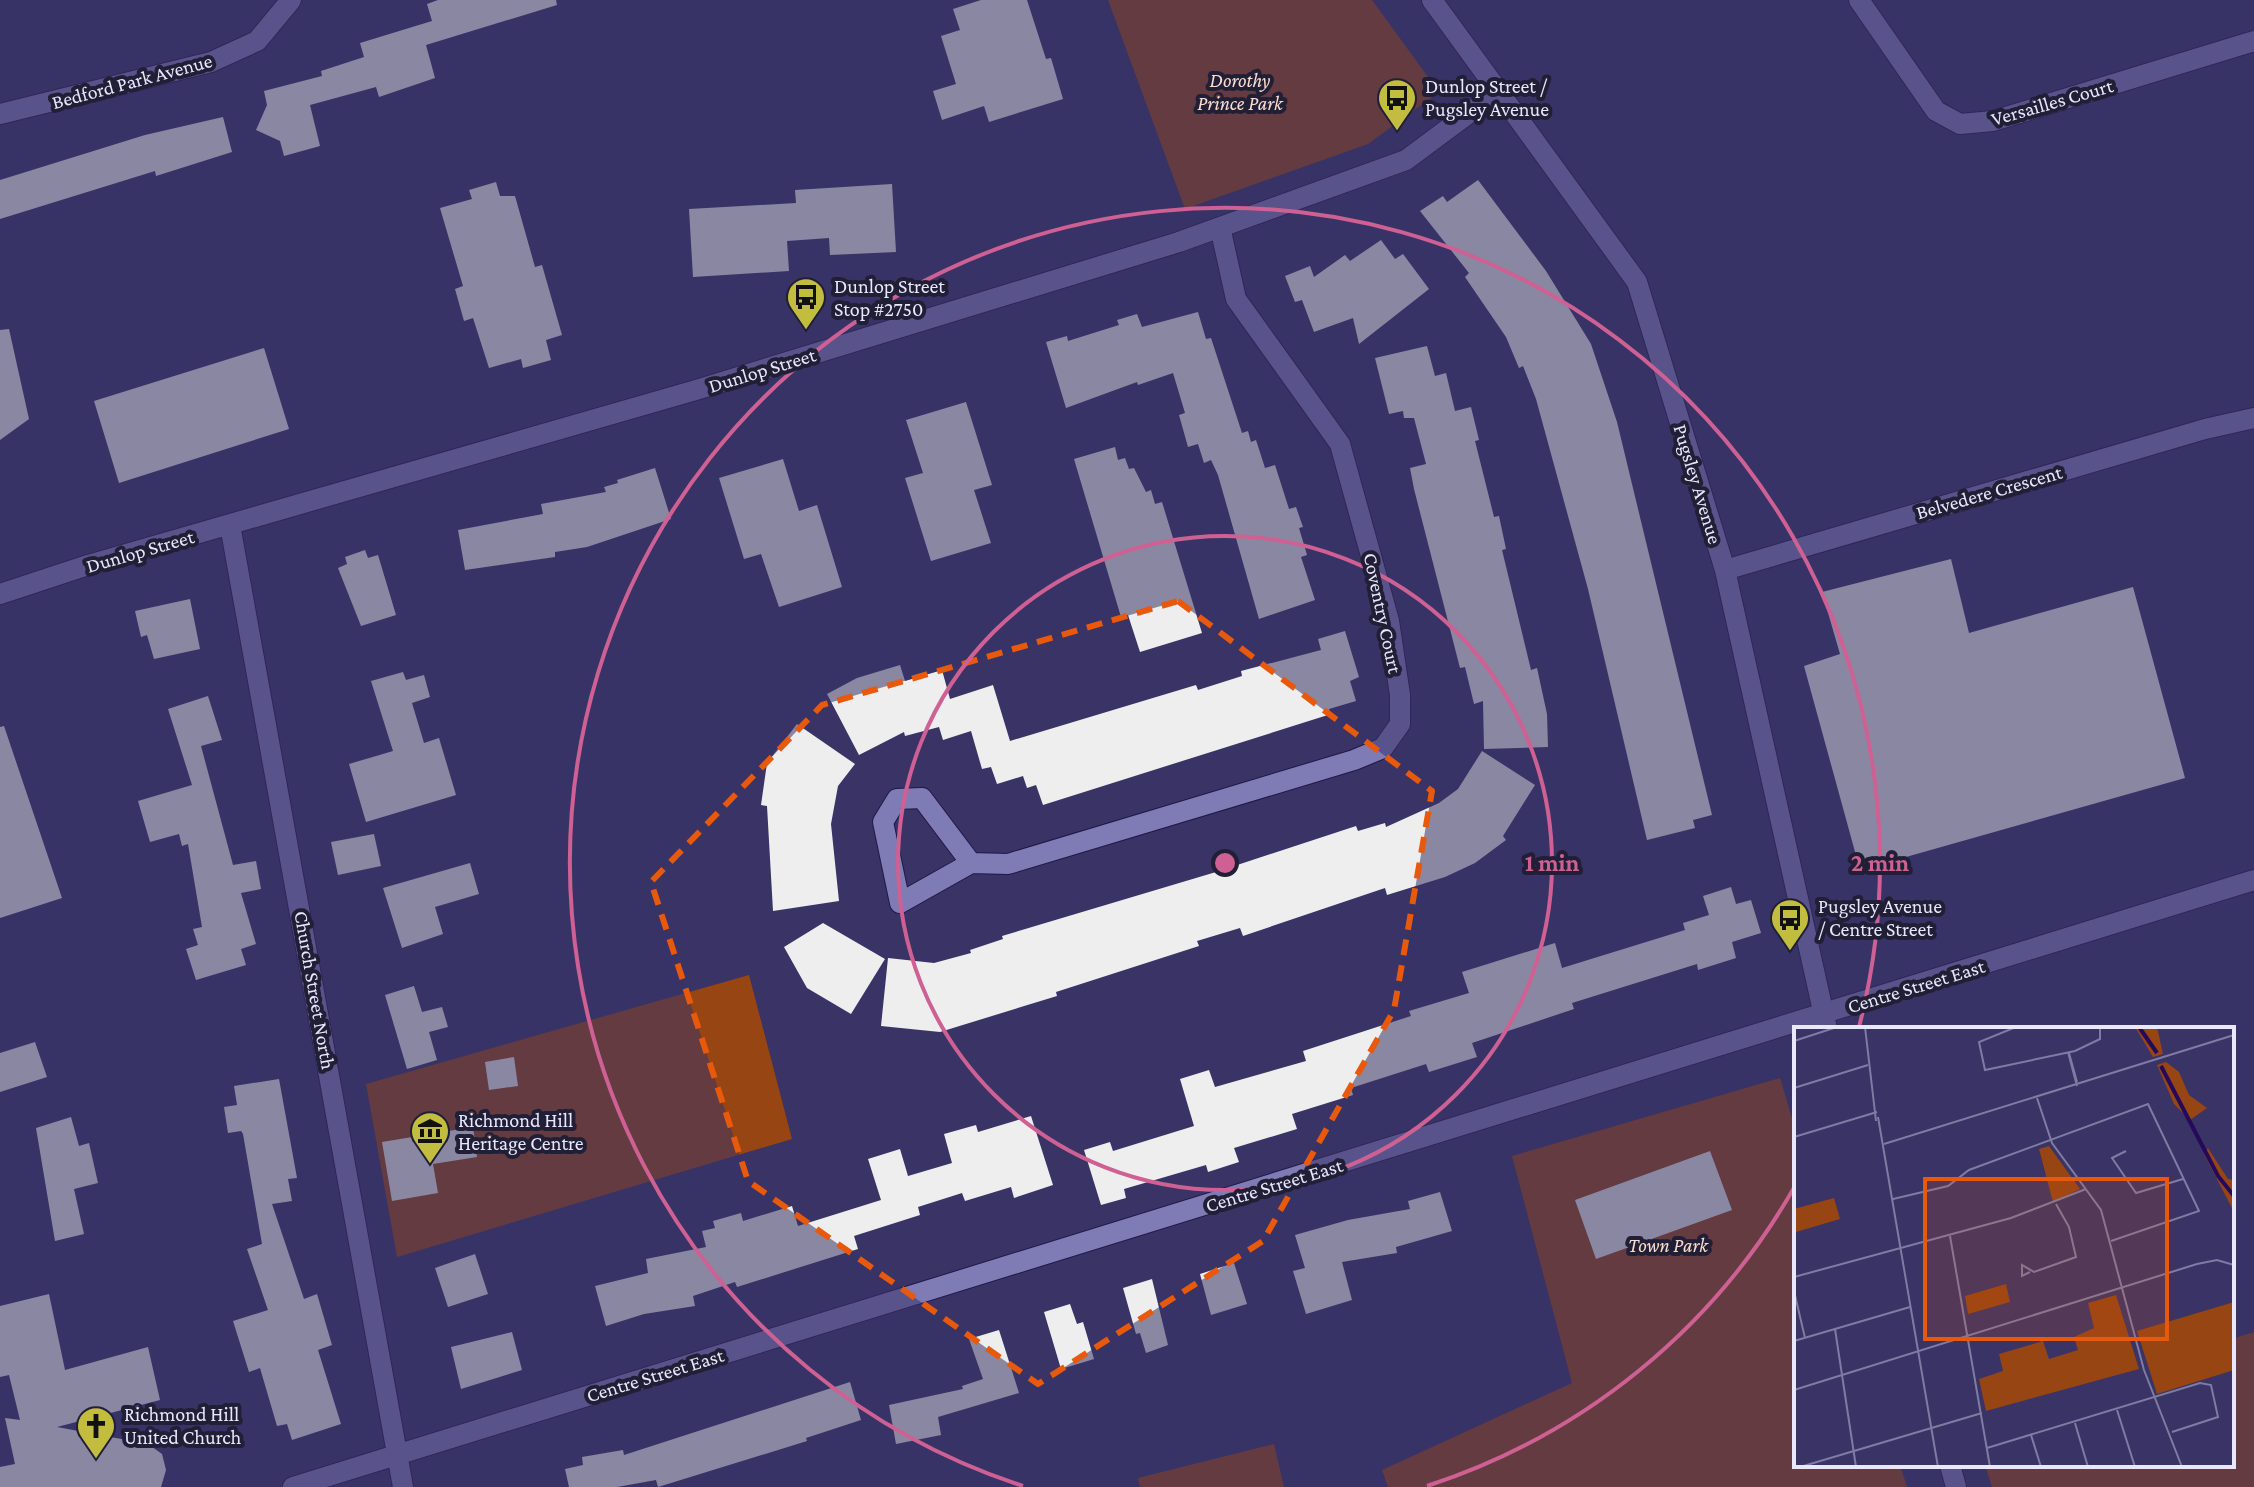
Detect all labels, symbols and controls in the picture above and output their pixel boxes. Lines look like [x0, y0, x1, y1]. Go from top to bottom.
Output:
street label: Bedford Park Avenue [49, 49, 215, 113]
park label: Dorothy Prince Park [1197, 69, 1284, 114]
street label: Versailles Court [1989, 74, 2116, 130]
place label: Dunlop Street / Pugsley Avenue [1425, 75, 1549, 121]
bus stop icon: Dunlop Street / Pugsley Avenue [1376, 77, 1418, 132]
place label: Dunlop Street Stop #2750 [834, 275, 945, 321]
bus stop icon: Dunlop Street Stop #2750 [785, 276, 827, 331]
street label: Dunlop Street [706, 343, 819, 398]
street label: Pugsley Avenue [1668, 422, 1727, 547]
street label: Belvedere Crescent [1913, 461, 2065, 523]
street label: Dunlop Street [84, 525, 197, 578]
street label: Coventry Court [1358, 551, 1407, 676]
centre of rings [1211, 849, 1239, 877]
text: 1 min [1525, 849, 1580, 876]
text: 2 min [1851, 849, 1909, 876]
place label: Pugsley Avenue / Centre Street [1818, 895, 1942, 940]
bus stop icon: Pugsley Avenue / Centre Street [1769, 897, 1811, 952]
street label: Church Street North [290, 909, 340, 1071]
street label: Centre Street East [1845, 955, 1988, 1017]
inset map [1794, 1027, 2234, 1467]
place label: Richmond Hill Heritage Centre [458, 1109, 584, 1155]
museum icon: Richmond Hill Heritage Centre [409, 1110, 451, 1165]
street label: Centre Street East [1203, 1154, 1346, 1216]
park label: Town Park [1628, 1234, 1709, 1256]
street label: Centre Street East [584, 1344, 727, 1406]
place label: Richmond Hill United Church [124, 1403, 242, 1448]
church icon: Richmond Hill United Church [75, 1405, 117, 1460]

